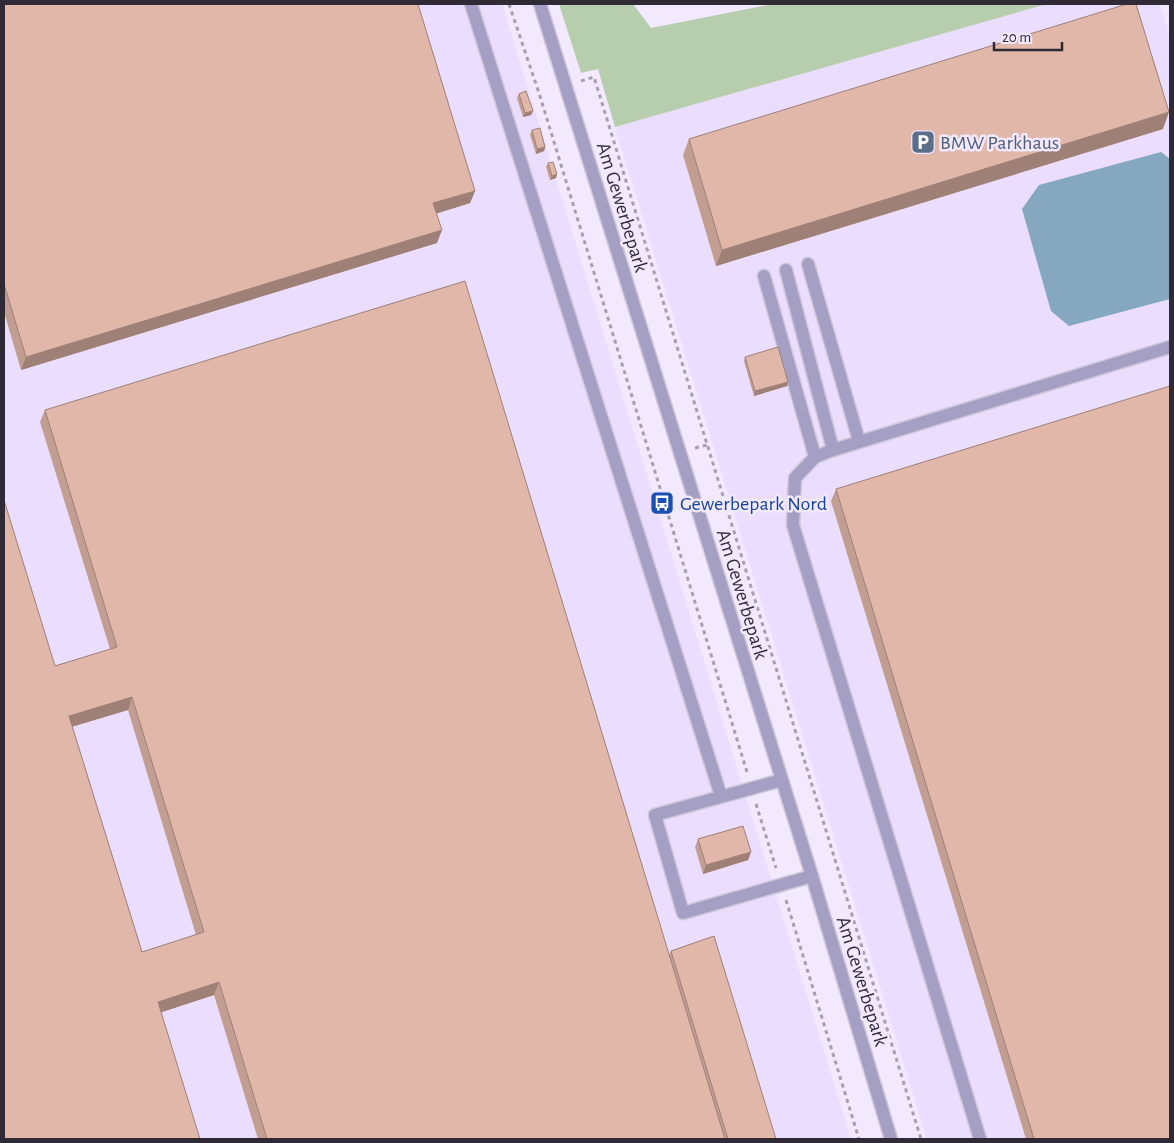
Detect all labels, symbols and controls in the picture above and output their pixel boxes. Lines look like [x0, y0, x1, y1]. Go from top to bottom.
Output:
scale bar [994, 20, 1062, 52]
text: 20 m [1002, 30, 1031, 45]
parking icon: BMW Parkhaus [910, 129, 936, 155]
place label: BMW Parkhaus [940, 133, 1059, 153]
street label: Am Gewerbepark [593, 140, 651, 275]
bus stop icon: Gewerbepark Nord [649, 490, 675, 516]
place label: Gewerbepark Nord [680, 494, 827, 514]
street label: Am Gewerbepark [713, 527, 771, 662]
street label: Am Gewerbepark [833, 914, 891, 1049]

